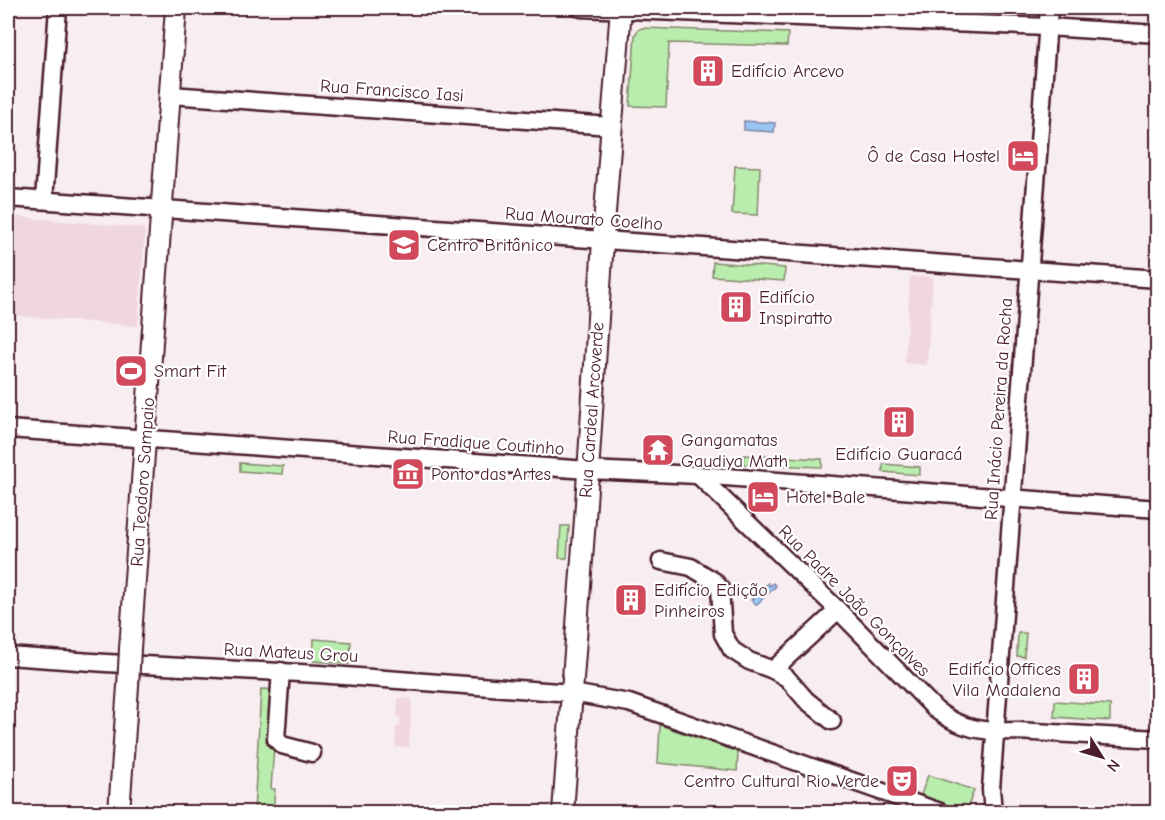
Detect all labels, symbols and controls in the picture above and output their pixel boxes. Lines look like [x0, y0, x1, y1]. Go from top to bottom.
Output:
building icon: Edifício Arcevo [690, 53, 726, 89]
place label: Edifício Arcevo [731, 61, 844, 82]
street label: Rua Francisco Iasi [319, 76, 465, 106]
hotel icon: Ô de Casa Hostel [1005, 138, 1041, 174]
place label: Ô de Casa Hostel [867, 145, 1000, 167]
street label: Rua Mourato Coelho [504, 203, 664, 235]
school or university icon: Centro Britânico [386, 227, 422, 263]
place label: Centro Britânico [427, 235, 553, 256]
place label: Edifício Inspiratto [759, 287, 833, 329]
building icon: Edifício Inspiratto [718, 289, 754, 325]
street label: Rua Inácio Pereira da Rocha [981, 297, 1017, 521]
street label: Rua Cardeal Arcoverde [575, 321, 609, 499]
sports icon: Smart Fit [113, 353, 149, 389]
place label: Smart Fit [154, 361, 227, 382]
street label: Rua Teodoro Sampaio [127, 397, 159, 567]
building icon: Edifício Guaracá [881, 404, 917, 440]
street label: Rua Fradique Coutinho [387, 426, 565, 460]
place label: Gangamatas Gaudiya Math [681, 430, 788, 472]
temple icon: Gangamatas Gaudiya Math [640, 432, 676, 468]
place label: Edifício Guaracá [835, 444, 963, 465]
museum icon: Ponto das Artes [390, 456, 426, 492]
place label: Ponto das Artes [431, 464, 551, 485]
hotel icon: Hotel Bale [745, 479, 781, 515]
place label: Hotel Bale [786, 487, 865, 508]
street label: Rua Padre João Gonçalves [774, 521, 934, 681]
place label: Edifício Edição Pinheiros [654, 580, 768, 622]
building icon: Edifício Edição Pinheiros [613, 582, 649, 618]
street label: Rua Mateus Grou [223, 639, 359, 667]
place label: Edifício Offices Vila Madalena [948, 659, 1061, 701]
building icon: Edifício Offices Vila Madalena [1066, 661, 1102, 697]
north arrow [1072, 727, 1132, 787]
text: N [1103, 756, 1124, 775]
theatre icon: Centro Cultural Rio Verde [884, 763, 920, 799]
place label: Centro Cultural Rio Verde [684, 771, 879, 792]

